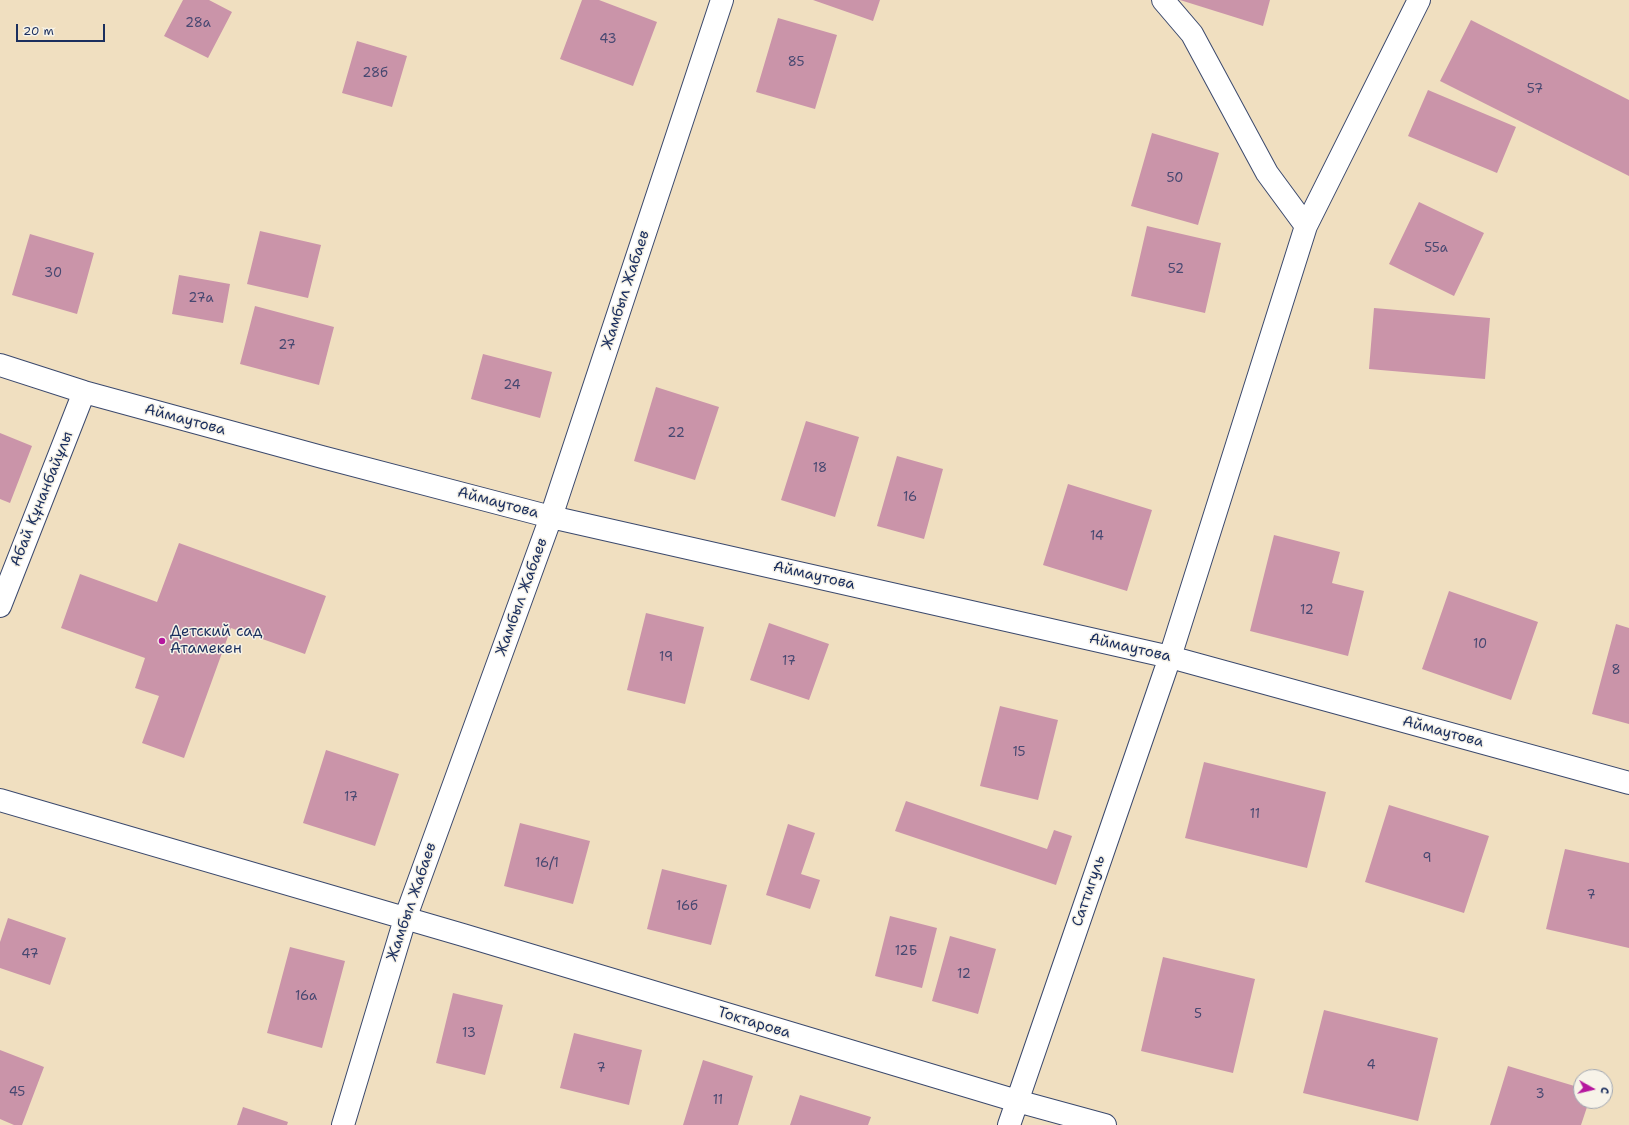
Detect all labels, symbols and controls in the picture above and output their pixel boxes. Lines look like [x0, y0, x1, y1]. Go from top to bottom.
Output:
scale bar [18, 16, 107, 42]
house number: 28а [185, 16, 211, 32]
text: 20 m [23, 23, 54, 39]
house number: 43 [599, 32, 617, 48]
house number: 85 [788, 55, 804, 71]
house number: 28б [362, 66, 388, 82]
house number: 57 [1527, 82, 1543, 98]
house number: 50 [1167, 171, 1183, 187]
street label: Жамбыл Жабаев [598, 228, 654, 352]
house number: 55а [1424, 241, 1448, 257]
house number: 52 [1168, 262, 1184, 278]
house number: 30 [44, 266, 62, 282]
house number: 27а [188, 291, 214, 307]
house number: 27 [278, 338, 296, 354]
house number: 24 [503, 378, 521, 394]
street label: Аймаутова [142, 401, 228, 439]
house number: 22 [667, 426, 685, 442]
street label: Абай Құнанбайұлы [7, 429, 77, 569]
house number: 18 [813, 461, 827, 477]
street label: Аймаутова [455, 484, 541, 522]
house number: 16 [903, 490, 917, 506]
house number: 14 [1090, 529, 1104, 545]
street label: Жамбыл Жабаев [492, 536, 552, 658]
street label: Аймаутова [771, 558, 857, 594]
house number: 12 [1300, 603, 1314, 619]
place label: Детский сад Атамекен [170, 623, 262, 658]
street label: Аймаутова [1087, 630, 1173, 666]
marker: Детский сад Атамекен [157, 636, 167, 646]
house number: 10 [1473, 637, 1487, 653]
house number: 19 [659, 650, 673, 666]
house number: 17 [782, 654, 796, 670]
house number: 8 [1611, 663, 1621, 679]
street label: Аймаутова [1400, 713, 1486, 751]
house number: 15 [1012, 745, 1026, 761]
house number: 17 [344, 790, 358, 806]
house number: 11 [1250, 807, 1260, 823]
street label: Жамбыл Жабаев [383, 840, 441, 964]
house number: 9 [1422, 851, 1432, 867]
street label: Саттигуль [1068, 853, 1110, 929]
house number: 16/1 [535, 856, 559, 872]
house number: 7 [1586, 888, 1596, 904]
house number: 16б [676, 899, 698, 915]
house number: 12Б [895, 944, 917, 960]
house number: 47 [21, 947, 39, 963]
house number: 12 [957, 967, 971, 983]
house number: 16а [295, 989, 317, 1005]
street label: Токтарова [715, 1003, 793, 1043]
house number: 5 [1194, 1007, 1202, 1023]
house number: 13 [462, 1026, 476, 1042]
house number: 4 [1366, 1058, 1376, 1074]
house number: 7 [596, 1061, 606, 1077]
north arrow [1573, 1069, 1613, 1109]
house number: 45 [9, 1085, 25, 1101]
text: С [1596, 1086, 1612, 1095]
house number: 3 [1535, 1087, 1545, 1103]
house number: 11 [713, 1093, 723, 1109]

